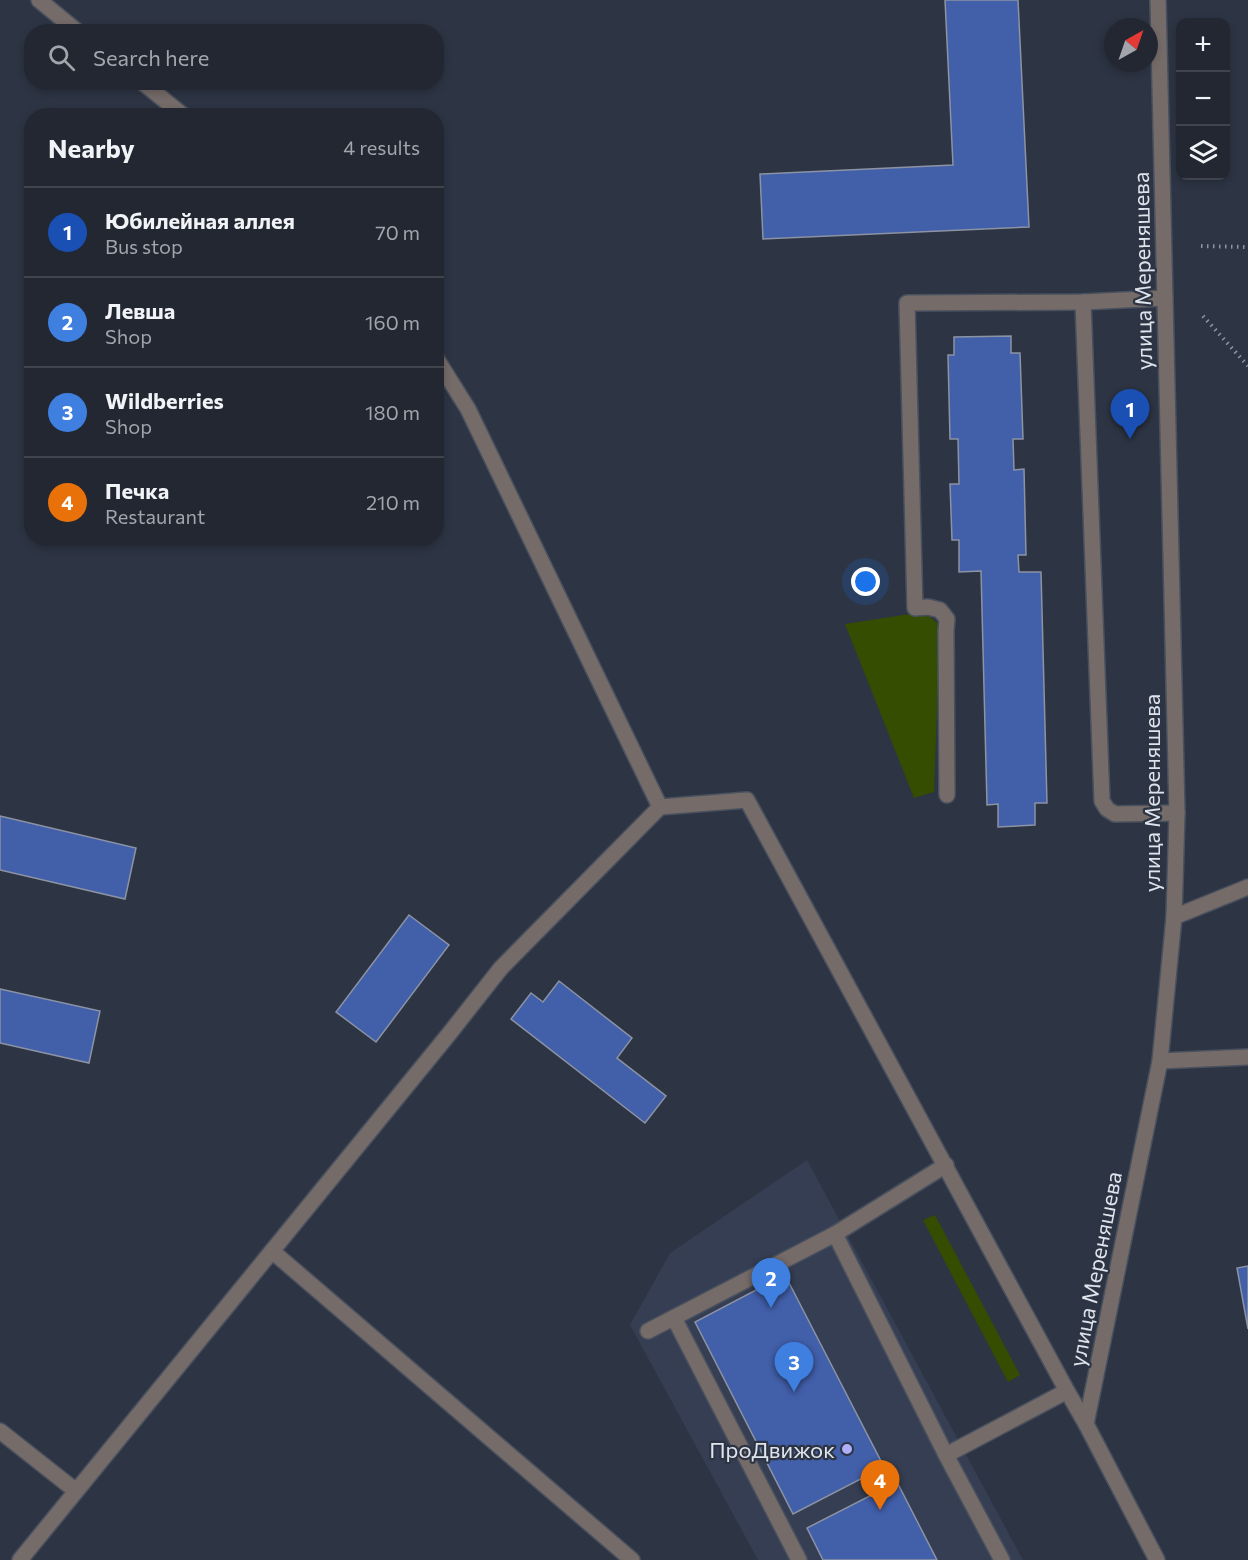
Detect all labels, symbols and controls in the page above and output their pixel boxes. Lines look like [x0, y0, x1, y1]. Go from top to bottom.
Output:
north arrow [1104, 18, 1158, 72]
map controls [1176, 18, 1230, 180]
button: + [1176, 18, 1230, 72]
search box [24, 24, 444, 90]
icon: search [45, 41, 78, 74]
text: Search here [93, 44, 209, 71]
button: − [1176, 72, 1230, 126]
button: layers [1176, 126, 1230, 180]
text: Nearby [48, 132, 135, 163]
text: 4 results [343, 135, 420, 159]
street label: улица Мереняшева [1127, 172, 1157, 370]
text: Юбилейная аллея [105, 207, 295, 234]
text: 1 [63, 220, 72, 244]
text: 70 m [375, 220, 420, 244]
text: Bus stop [105, 234, 183, 258]
text: Левша [105, 297, 175, 324]
text: 2 [62, 310, 73, 334]
text: 160 m [365, 310, 420, 334]
text: Shop [105, 324, 152, 348]
text: Wildberries [105, 387, 224, 414]
pin: 1 [1110, 390, 1150, 439]
text: 3 [62, 400, 73, 424]
text: 180 m [365, 400, 420, 424]
text: Shop [105, 414, 152, 438]
text: Печка [105, 477, 169, 504]
text: 4 [61, 490, 74, 514]
text: 210 m [366, 490, 420, 514]
text: Restaurant [105, 504, 205, 528]
your location [851, 567, 880, 596]
street label: улица Мереняшева [1138, 694, 1165, 892]
street label: улица Мереняшева [1063, 1169, 1127, 1369]
pin: 2 [752, 1258, 790, 1308]
pin: 3 [774, 1342, 814, 1392]
place label: ПроДвижок [709, 1436, 835, 1463]
marker: ПроДвижок [840, 1442, 854, 1456]
pin: 4 [860, 1460, 900, 1510]

